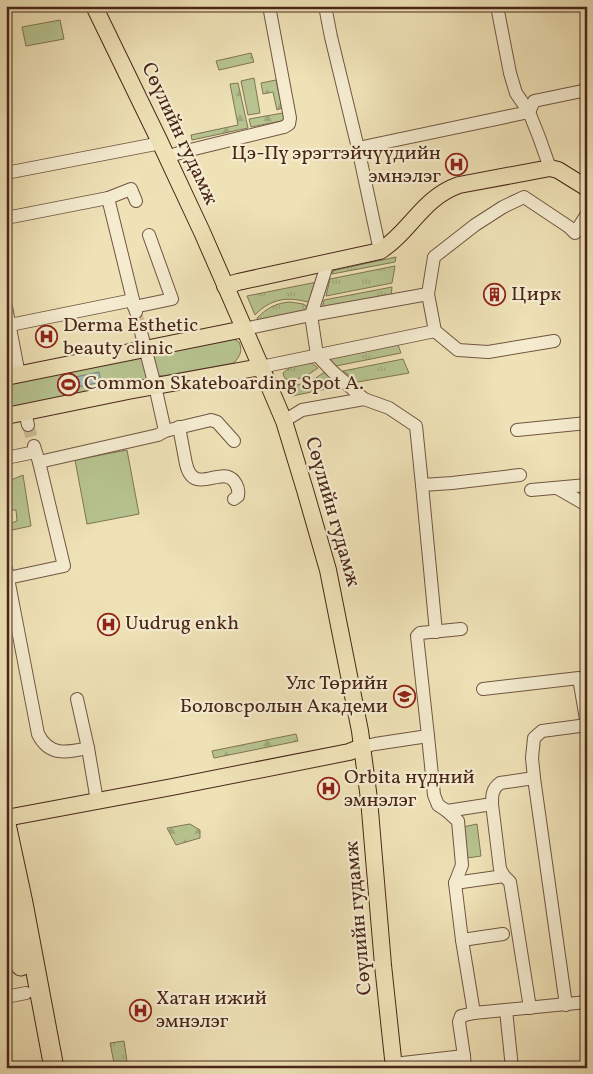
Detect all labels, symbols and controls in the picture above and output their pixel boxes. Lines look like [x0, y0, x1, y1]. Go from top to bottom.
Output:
street label: Сөүлийн гудамж [134, 58, 224, 210]
place label: Цэ-Пү эрэгтэйчүүдийн эмнэлэг [231, 140, 441, 191]
hospital icon: Цэ-Пү эрэгтэйчүүдийн эмнэлэг [445, 153, 469, 177]
place label: Цирк [511, 281, 561, 309]
building icon: Цирк [483, 283, 507, 307]
place label: Derma Esthetic beauty clinic [63, 312, 198, 363]
hospital icon: Derma Esthetic beauty clinic [35, 325, 59, 349]
place label: Common Skateboarding Spot A. [84, 370, 364, 398]
sports icon: Common Skateboarding Spot A. [56, 372, 80, 396]
street label: Сөүлийн гудамж [297, 434, 367, 590]
place label: Uudrug enkh [125, 610, 239, 638]
hospital icon: Uudrug enkh [97, 612, 121, 636]
place label: Улс Төрийн Боловсролын Академи [180, 670, 388, 721]
school or university icon: Улс Төрийн Боловсролын Академи [392, 684, 416, 708]
place label: Orbita нүдний эмнэлэг [344, 764, 475, 815]
hospital icon: Orbita нүдний эмнэлэг [316, 777, 340, 801]
street label: Сөүлийн гудамж [338, 840, 380, 996]
place label: Хатан ижий эмнэлэг [156, 985, 267, 1036]
hospital icon: Хатан ижий эмнэлэг [128, 999, 152, 1023]

